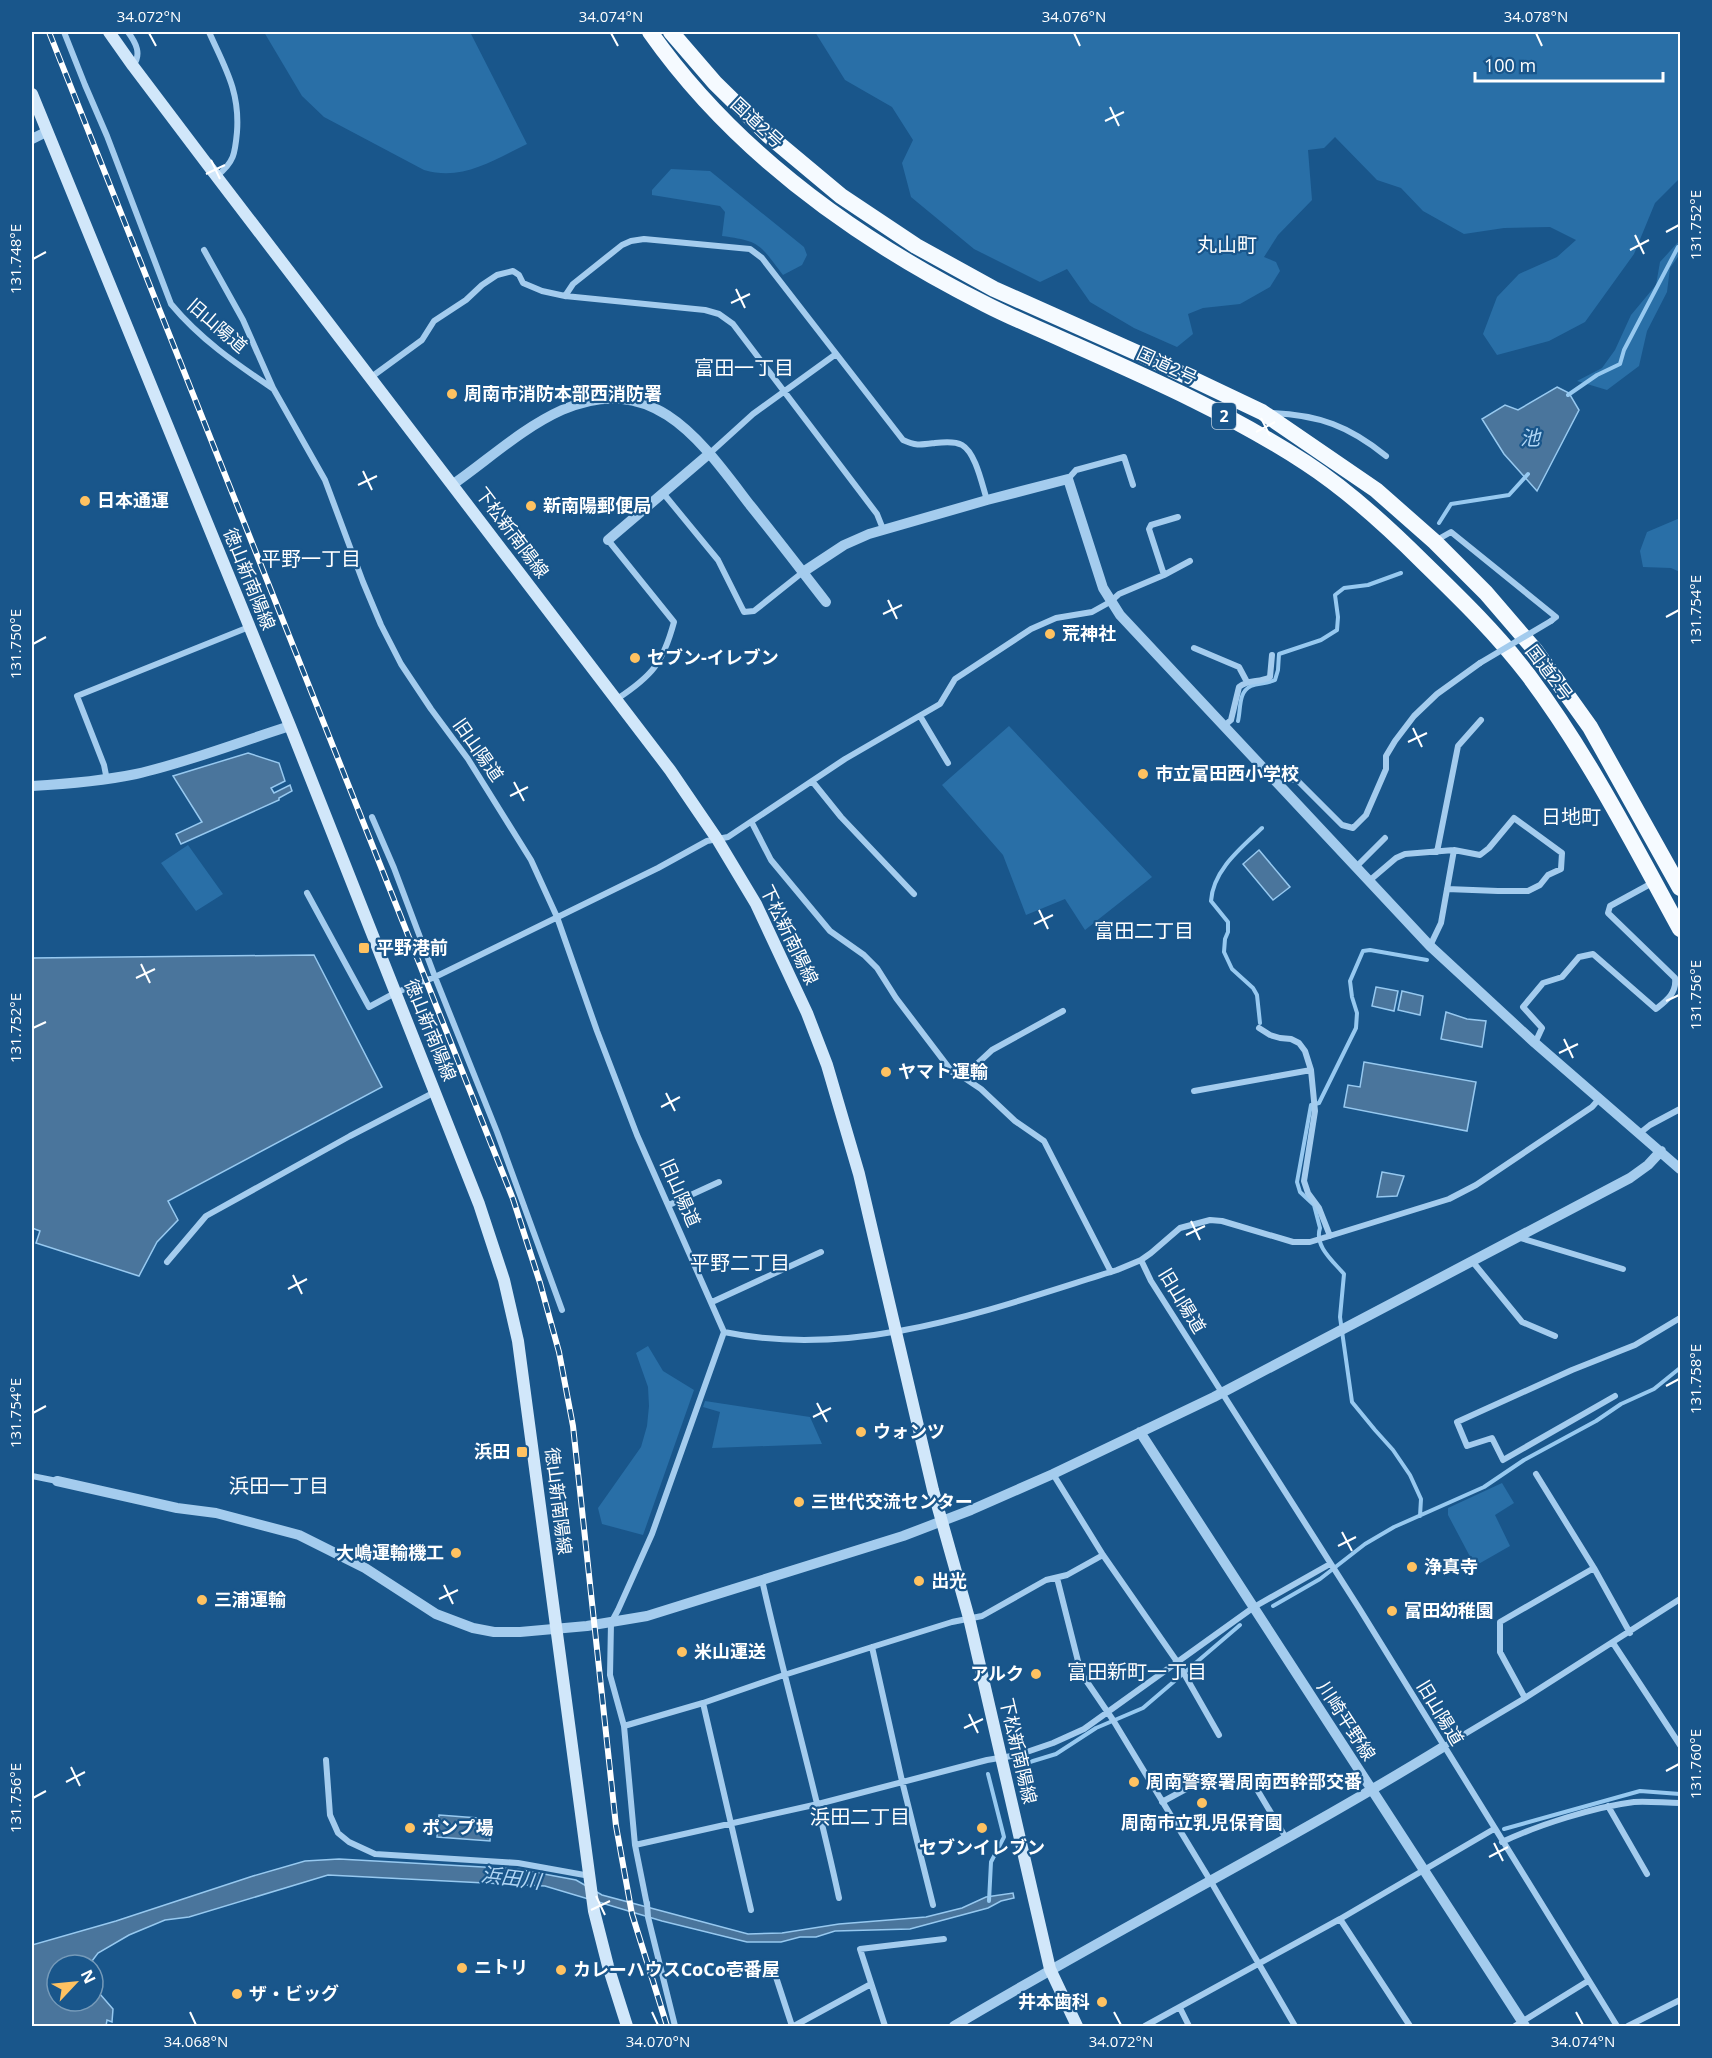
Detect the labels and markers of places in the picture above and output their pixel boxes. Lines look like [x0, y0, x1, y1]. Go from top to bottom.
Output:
place label: 周南市消防本部西消防署 [464, 381, 662, 405]
marker: 周南市消防本部西消防署 [445, 387, 459, 401]
place label: 日本通運 [97, 488, 169, 512]
place label: 新南陽郵便局 [543, 493, 651, 517]
marker: 日本通運 [78, 494, 92, 508]
marker: 新南陽郵便局 [524, 499, 538, 513]
place label: 荒神社 [1062, 621, 1116, 645]
marker: 荒神社 [1043, 627, 1057, 641]
place label: セブン-イレブン [647, 645, 779, 669]
marker: セブン-イレブン [628, 651, 642, 665]
place label: 市立富田西小学校 [1155, 761, 1299, 785]
marker: 市立富田西小学校 [1136, 767, 1150, 781]
place label: 平野港前 [376, 935, 448, 959]
marker: 平野港前 [357, 941, 371, 955]
place label: ヤマト運輸 [898, 1059, 988, 1083]
marker: ヤマト運輸 [879, 1065, 893, 1079]
place label: ウォンツ [873, 1419, 945, 1443]
marker: ウォンツ [854, 1425, 868, 1439]
place label: 浜田 [474, 1439, 510, 1463]
marker: 浜田 [515, 1445, 529, 1459]
place label: 三世代交流センター [811, 1489, 973, 1513]
marker: 三世代交流センター [792, 1495, 806, 1509]
place label: 大嶋運輸機工 [336, 1540, 444, 1564]
marker: 大嶋運輸機工 [449, 1546, 463, 1560]
place label: 浄真寺 [1424, 1554, 1478, 1578]
marker: 浄真寺 [1405, 1560, 1419, 1574]
place label: 出光 [931, 1568, 967, 1592]
marker: 出光 [912, 1574, 926, 1588]
place label: 三浦運輸 [214, 1587, 286, 1611]
marker: 三浦運輸 [195, 1593, 209, 1607]
place label: 富田幼稚園 [1404, 1598, 1494, 1622]
marker: 富田幼稚園 [1385, 1604, 1399, 1618]
place label: 米山運送 [694, 1639, 766, 1663]
marker: 米山運送 [675, 1645, 689, 1659]
place label: アルク [970, 1661, 1024, 1685]
marker: アルク [1029, 1667, 1043, 1681]
place label: 周南警察署周南西幹部交番 [1146, 1769, 1362, 1793]
marker: 周南警察署周南西幹部交番 [1127, 1775, 1141, 1789]
marker: 周南市立乳児保育園 [1195, 1796, 1209, 1810]
place label: 周南市立乳児保育園 [1121, 1810, 1283, 1834]
place label: ポンプ場 [422, 1815, 493, 1839]
marker: ポンプ場 [403, 1821, 417, 1835]
marker: セブンイレブン [975, 1821, 989, 1835]
place label: セブンイレブン [919, 1835, 1045, 1859]
place label: ニトリ [474, 1955, 528, 1979]
place label: カレーハウスCoCo壱番屋 [573, 1957, 780, 1981]
marker: ニトリ [455, 1961, 469, 1975]
marker: カレーハウスCoCo壱番屋 [554, 1963, 568, 1977]
place label: ザ・ビッグ [249, 1981, 339, 2005]
marker: ザ・ビッグ [230, 1987, 244, 2001]
place label: 井本歯科 [1018, 1989, 1090, 2013]
marker: 井本歯科 [1095, 1995, 1109, 2009]

